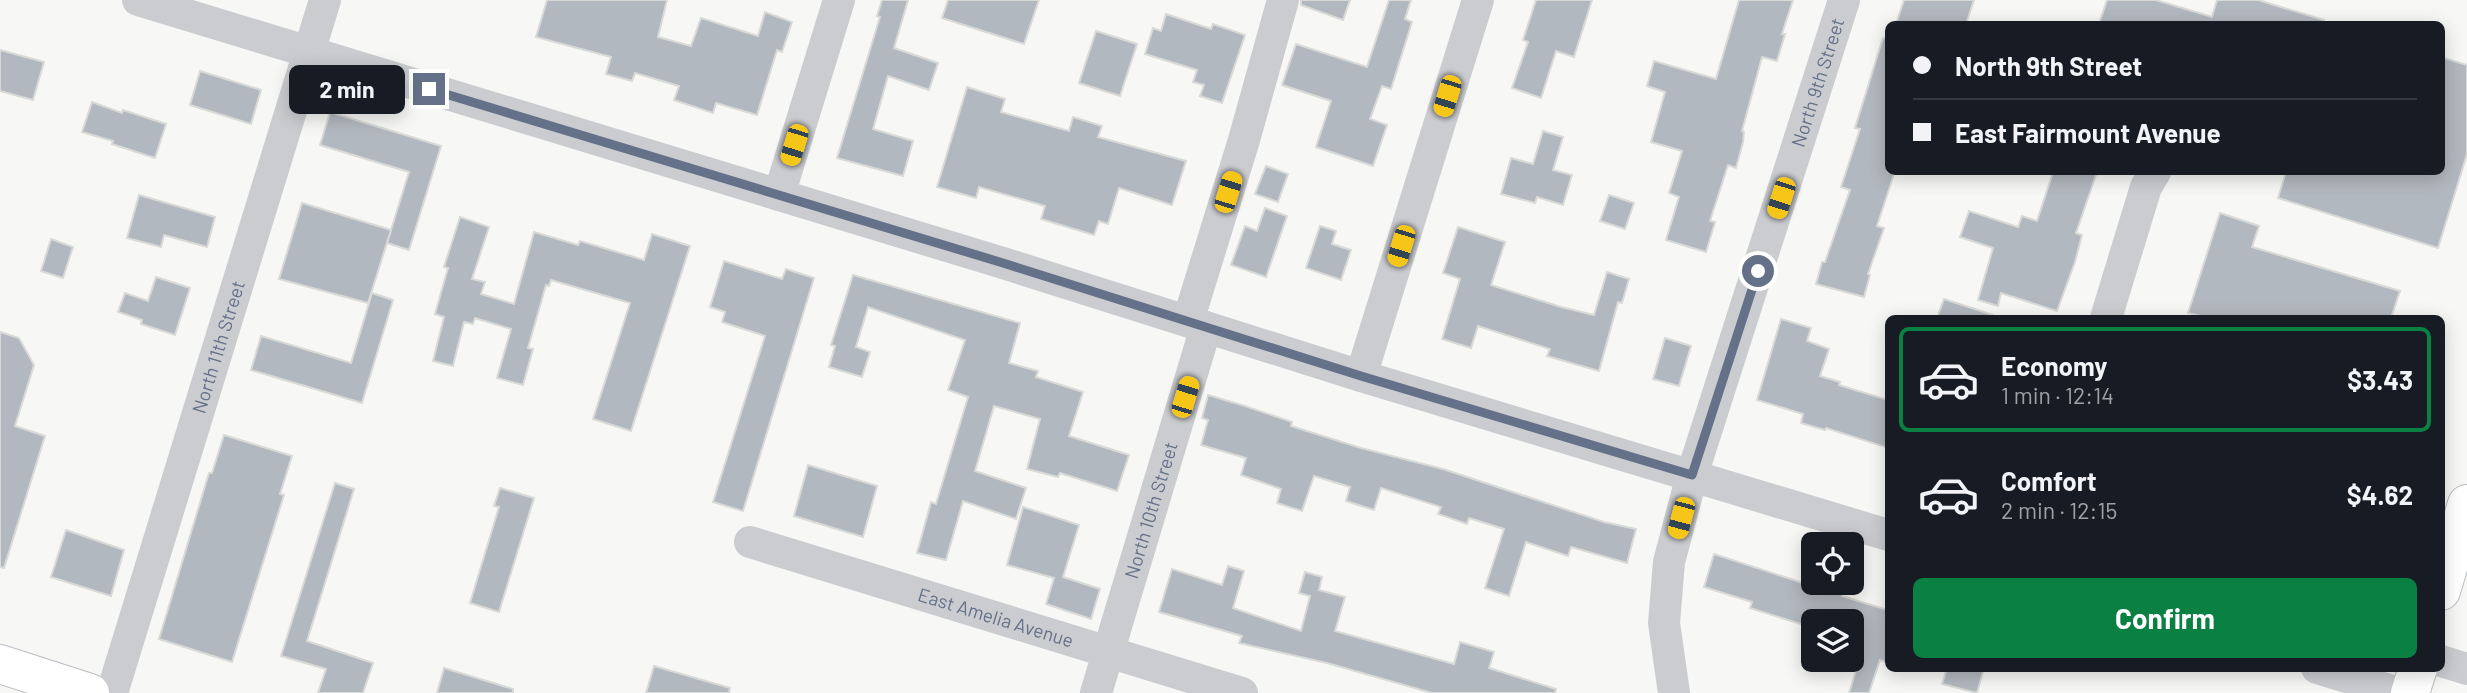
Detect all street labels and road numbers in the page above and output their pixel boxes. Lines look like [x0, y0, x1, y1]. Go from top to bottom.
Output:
street label: North 9th Street [1786, 15, 1849, 150]
street label: North 11th Street [187, 278, 249, 416]
street label: North 10th Street [1119, 439, 1182, 581]
street label: East Amelia Avenue [915, 582, 1076, 652]

